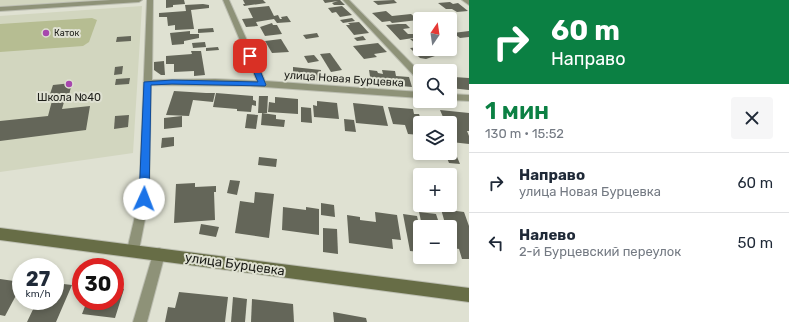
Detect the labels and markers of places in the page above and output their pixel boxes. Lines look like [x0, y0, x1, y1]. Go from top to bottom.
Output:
marker: Каток [41, 28, 51, 38]
place label: Каток [54, 28, 80, 38]
pin [233, 39, 267, 73]
marker: Школа №40 [64, 79, 74, 89]
place label: Школа №40 [37, 91, 101, 104]

